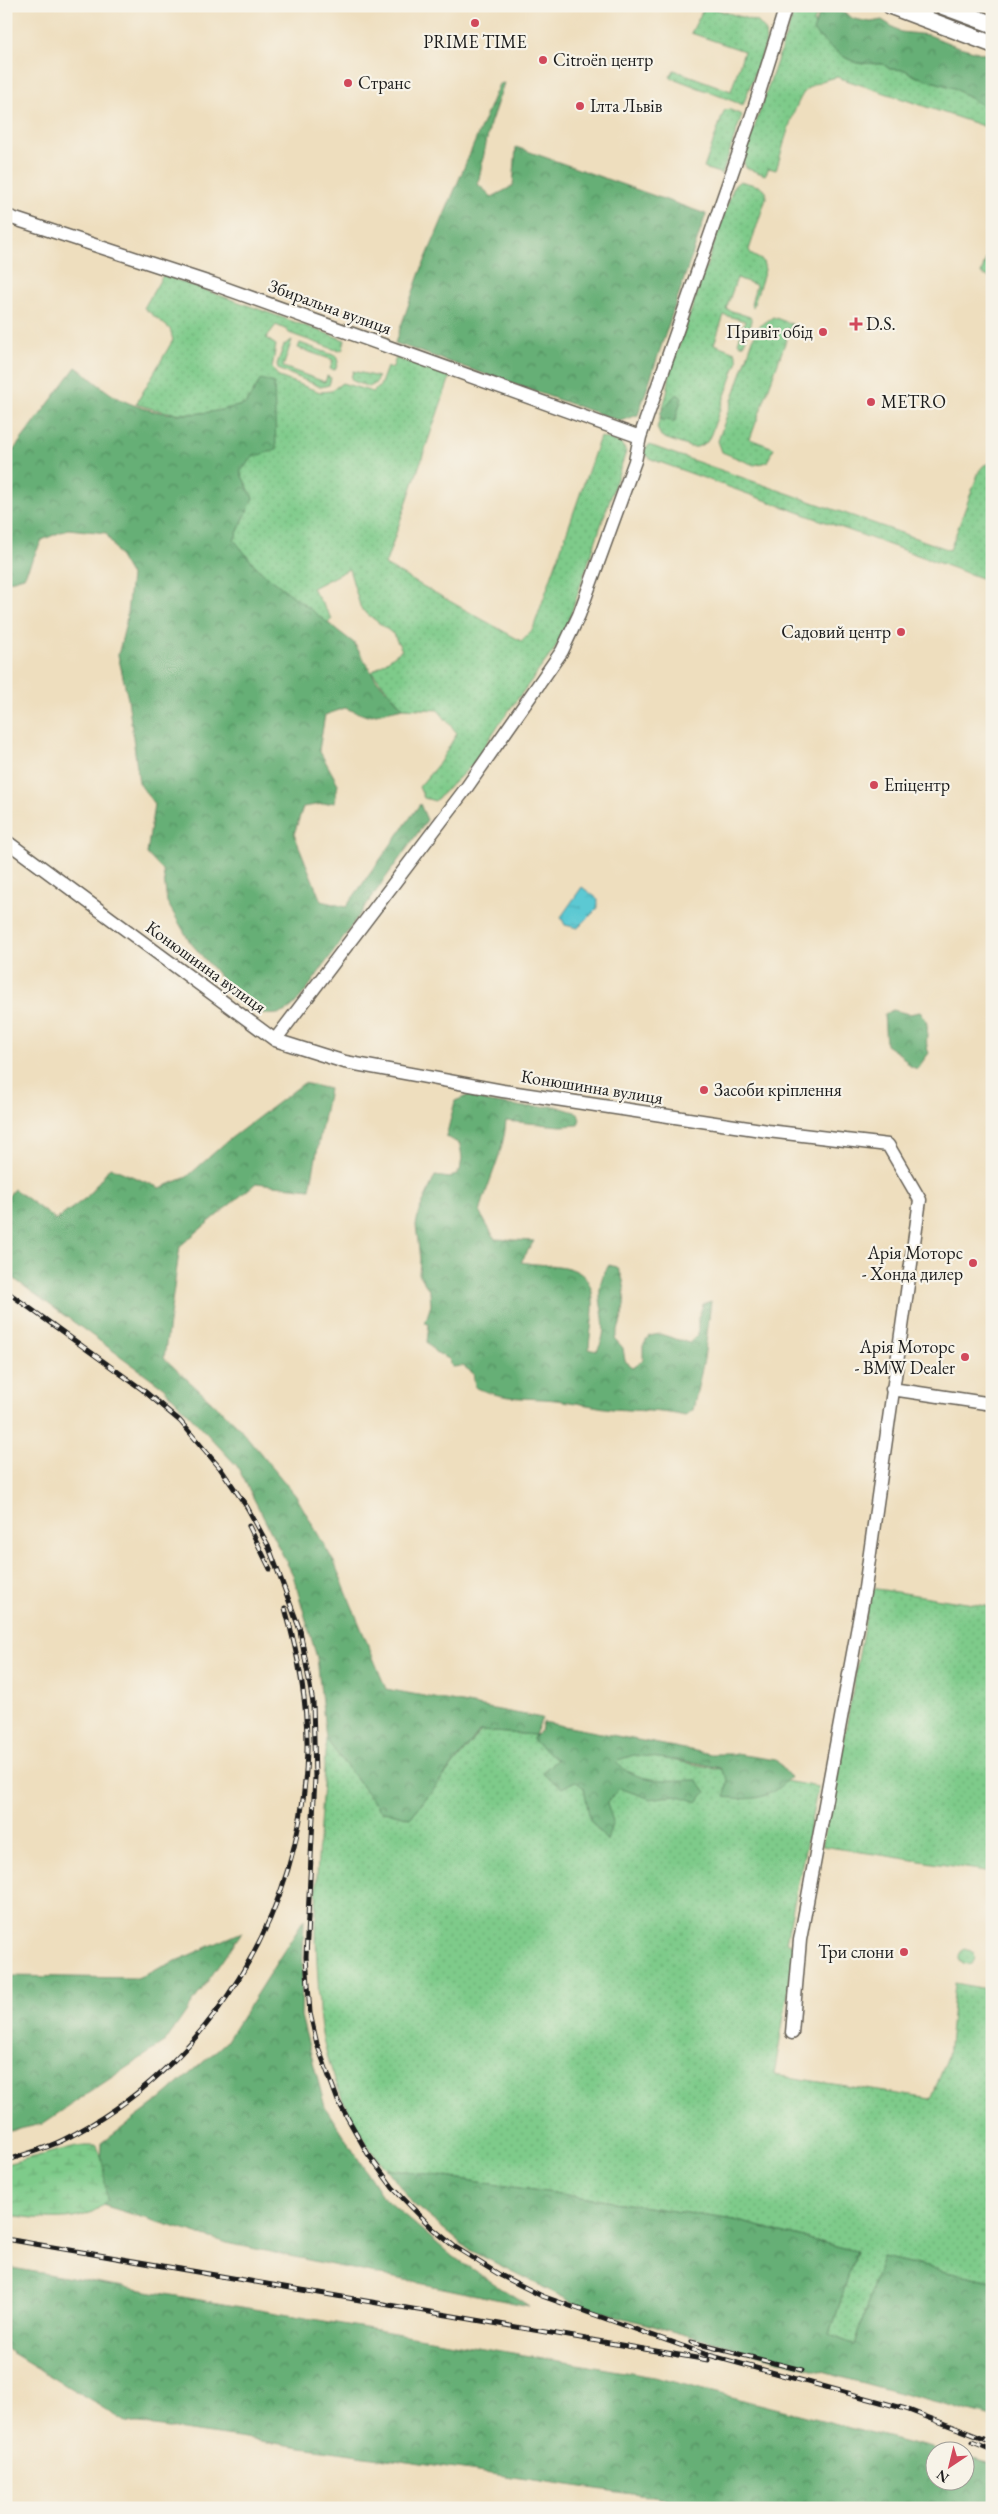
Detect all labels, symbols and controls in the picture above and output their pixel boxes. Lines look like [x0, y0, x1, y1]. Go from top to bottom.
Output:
marker: PRIME TIME [469, 17, 481, 29]
place label: PRIME TIME [423, 30, 527, 53]
place label: Citroën центр [553, 48, 653, 71]
marker: Citroën центр [537, 54, 549, 66]
place label: Странс [358, 71, 411, 94]
marker: Странс [342, 77, 354, 89]
place label: Ілта Львів [590, 94, 663, 117]
marker: Ілта Львів [574, 100, 586, 112]
street label: Збиральна вулиця [265, 274, 395, 339]
place label: D.S. [866, 312, 896, 335]
marker: D.S. [850, 318, 862, 330]
place label: Привіт обід [726, 320, 813, 343]
marker: Привіт обід [817, 326, 829, 338]
place label: METRO [881, 390, 946, 413]
marker: METRO [865, 396, 877, 408]
place label: Садовий центр [781, 620, 891, 643]
marker: Садовий центр [895, 626, 907, 638]
place label: Епіцентр [884, 773, 950, 796]
marker: Епіцентр [868, 779, 880, 791]
street label: Конюшинна вулиця [142, 915, 271, 1018]
street label: Конюшинна вулиця [519, 1064, 665, 1109]
place label: Засоби кріплення [714, 1078, 842, 1101]
marker: Засоби кріплення [698, 1084, 710, 1096]
place label: Арія Моторс - Хонда дилер [862, 1241, 963, 1285]
marker: Арія Моторс - Хонда дилер [967, 1257, 979, 1269]
place label: Арія Моторс - BMW Dealer [854, 1335, 955, 1379]
marker: Арія Моторс - BMW Dealer [959, 1351, 971, 1363]
place label: Три слони [818, 1940, 894, 1963]
marker: Три слони [898, 1946, 910, 1958]
north arrow [926, 2442, 976, 2492]
text: N [932, 2466, 952, 2487]

